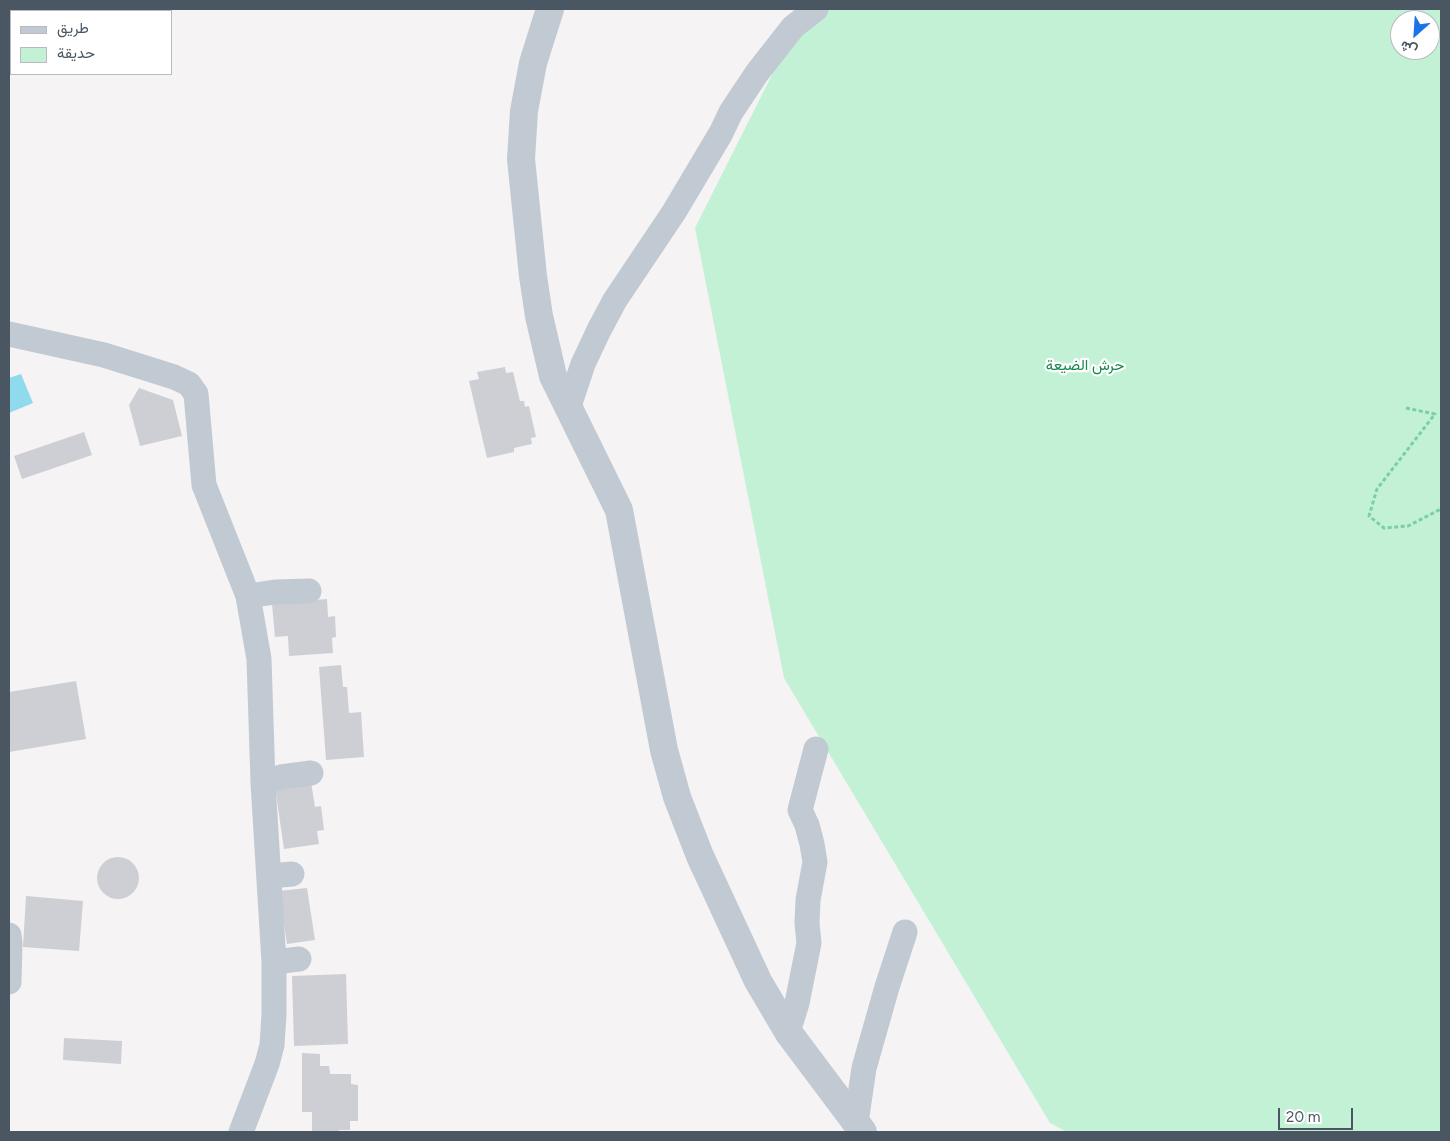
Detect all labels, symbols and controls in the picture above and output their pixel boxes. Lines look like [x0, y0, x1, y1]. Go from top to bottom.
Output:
legend [10, 10, 172, 75]
north arrow [1390, 10, 1440, 60]
text: طريق [57, 19, 89, 37]
text: ش [1397, 37, 1420, 59]
text: حديقة [57, 44, 95, 62]
park label: حرش الضيعة [1046, 357, 1124, 375]
scale bar [1280, 1098, 1355, 1130]
text: 20 m [1286, 1108, 1320, 1126]

